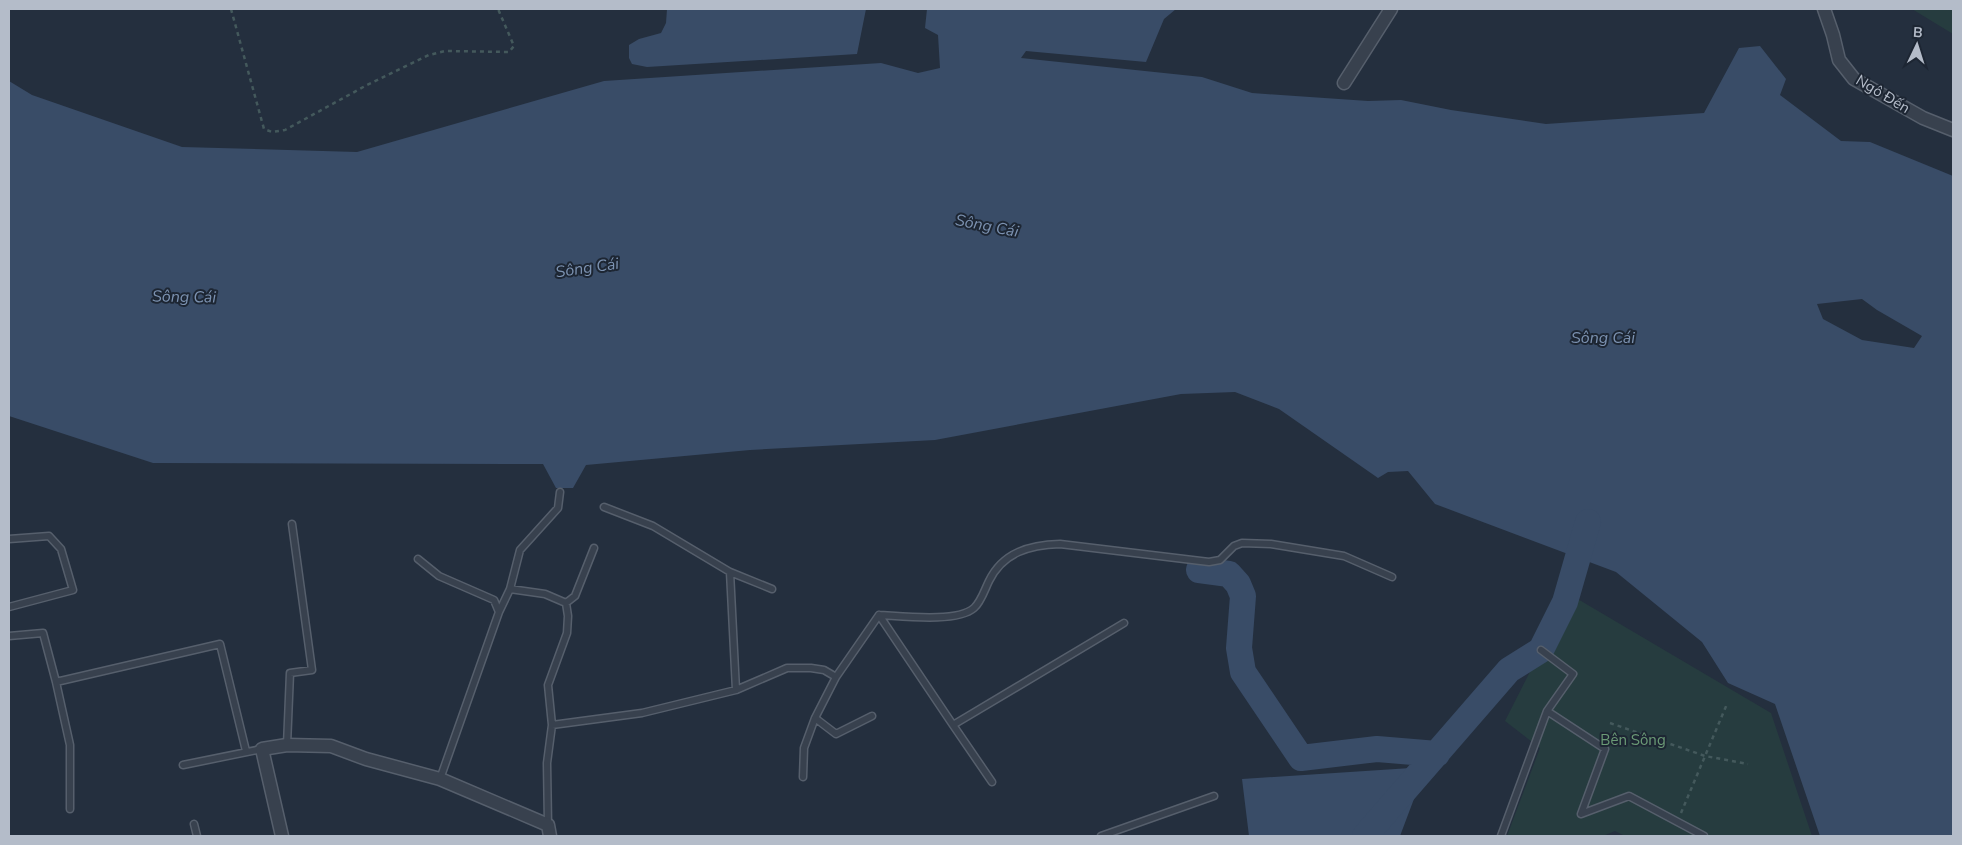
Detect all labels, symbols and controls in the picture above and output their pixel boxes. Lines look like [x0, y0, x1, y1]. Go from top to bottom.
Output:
north arrow [1892, 20, 1942, 70]
text: B [1912, 23, 1923, 42]
street label: Ngô Đến [1852, 70, 1914, 118]
water label: Sông Cái [953, 209, 1021, 243]
water label: Sông Cái [554, 253, 621, 283]
water label: Sông Cái [152, 285, 216, 309]
water label: Sông Cái [1571, 327, 1635, 349]
park label: Bên Sông [1600, 730, 1666, 750]

